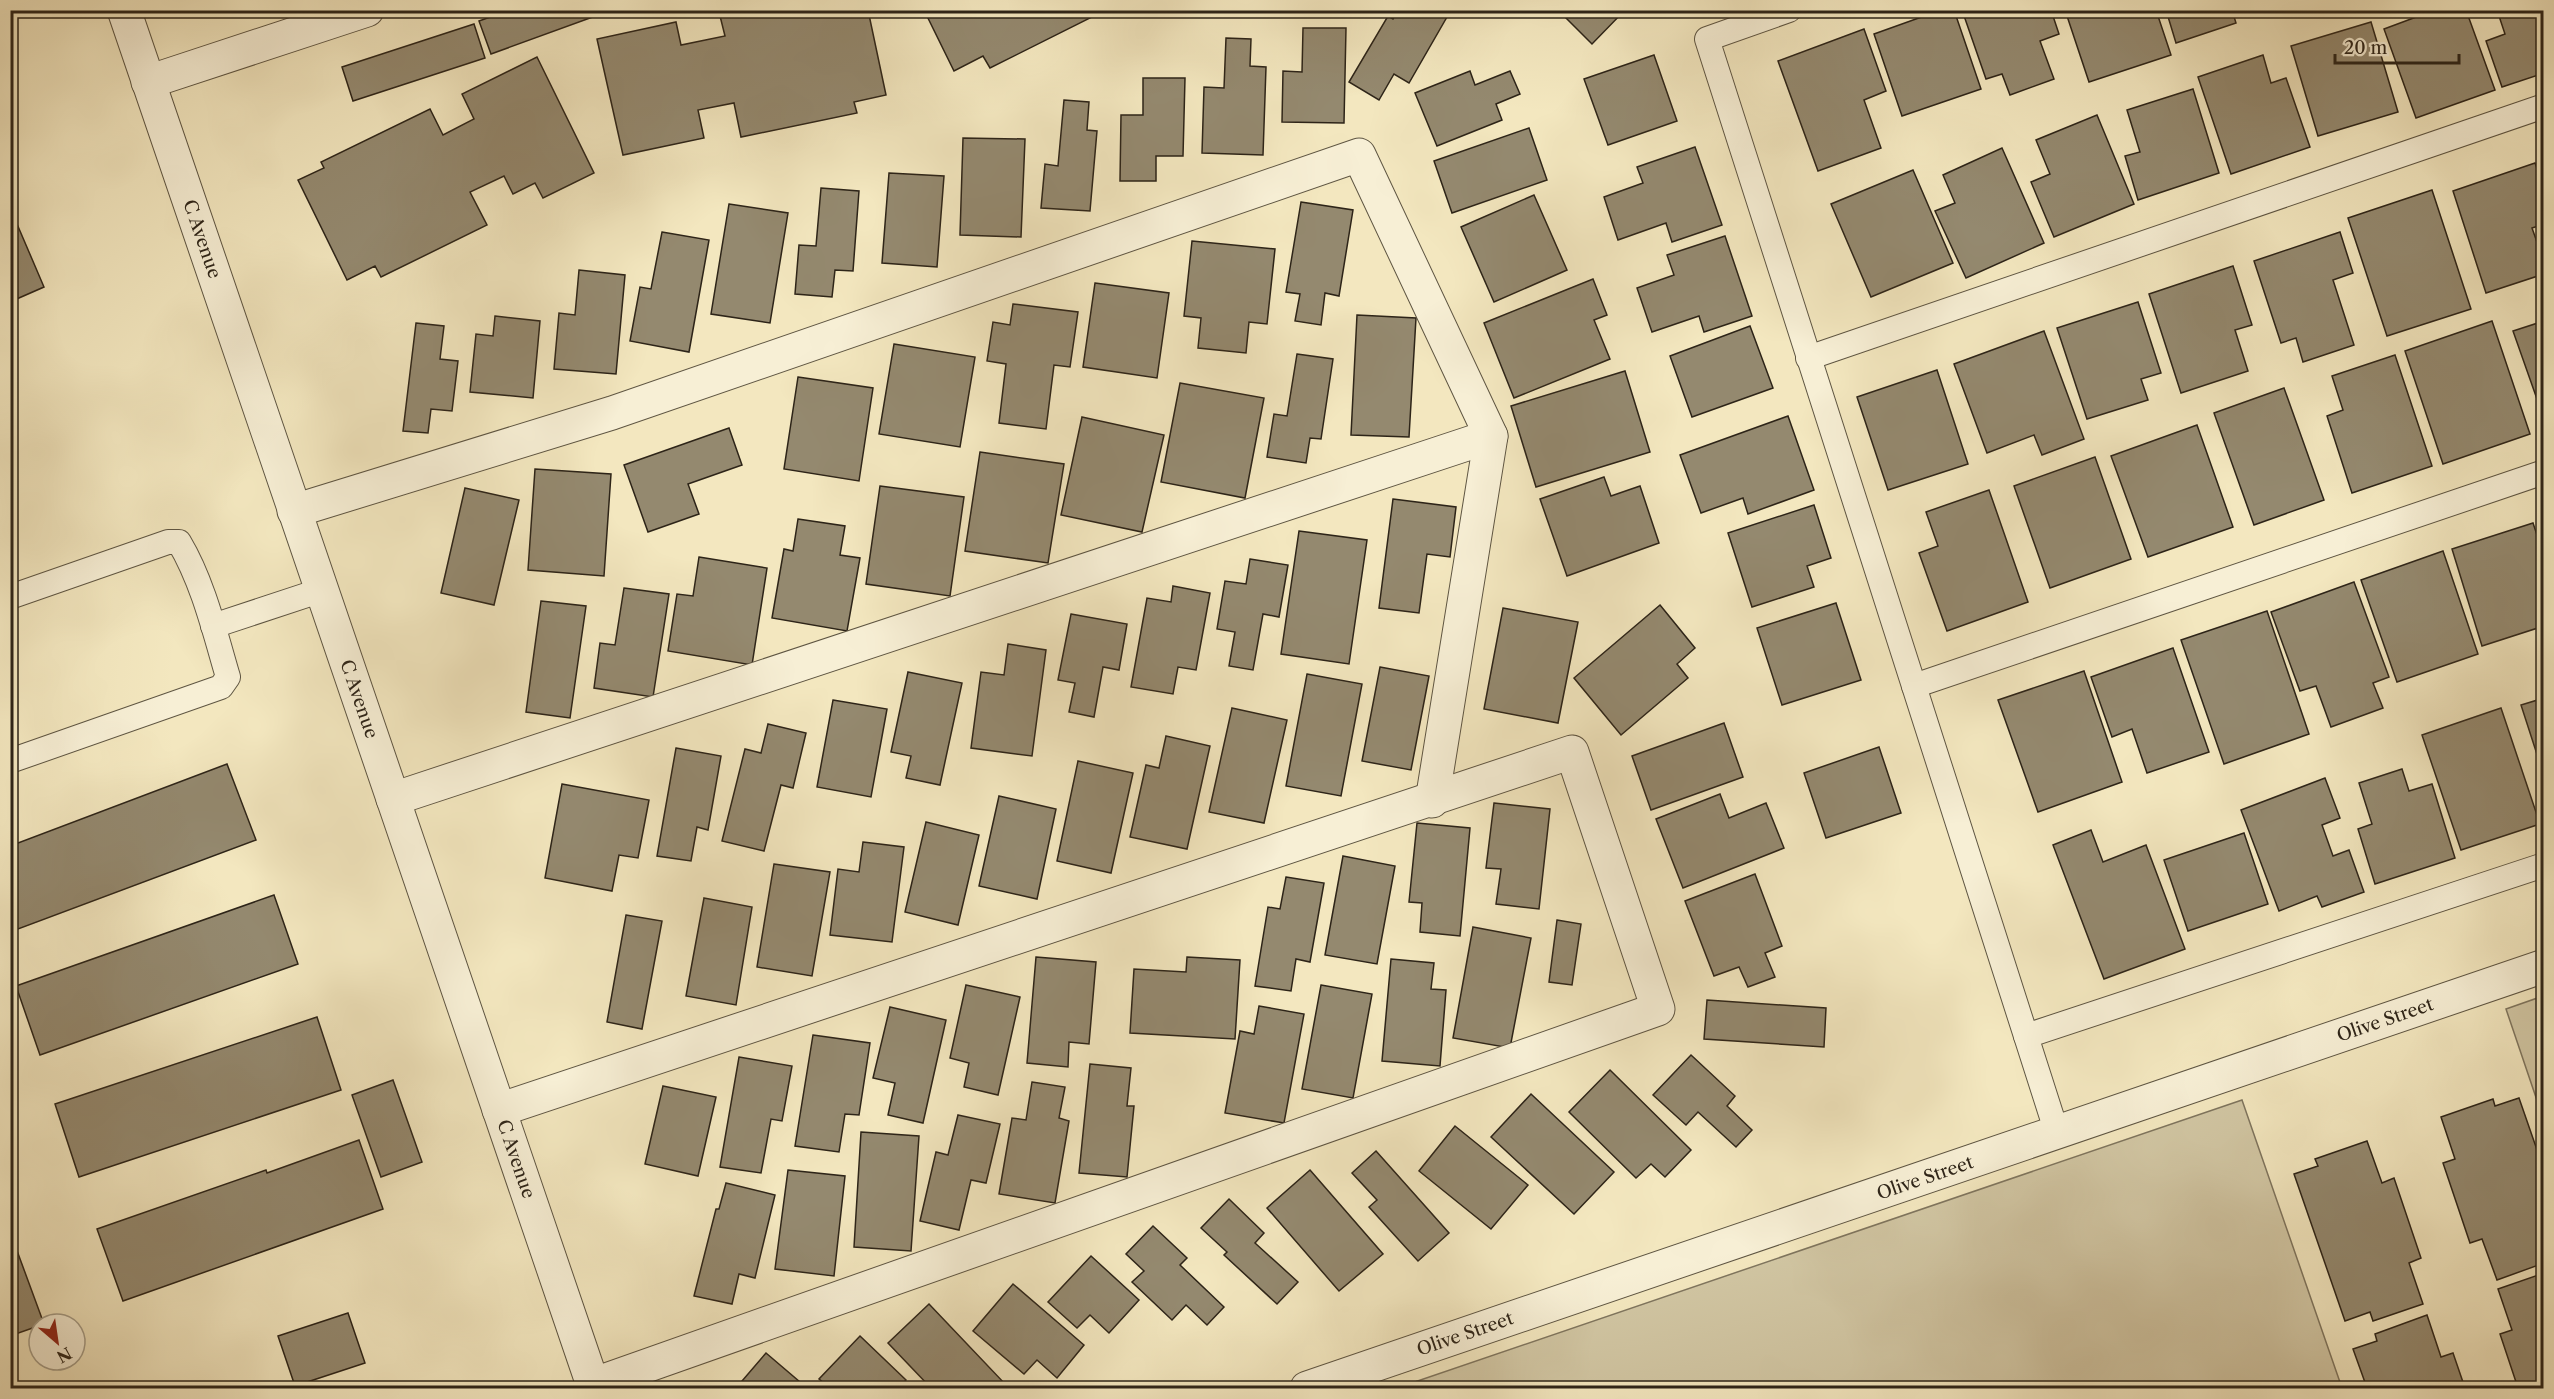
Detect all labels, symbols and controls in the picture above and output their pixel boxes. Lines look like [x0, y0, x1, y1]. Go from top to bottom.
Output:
scale bar [2335, 27, 2460, 65]
text: 20 m [2344, 37, 2388, 59]
street label: C Avenue [178, 197, 226, 281]
street label: C Avenue [335, 657, 383, 741]
street label: Olive Street [2334, 993, 2437, 1047]
street label: C Avenue [492, 1117, 540, 1201]
street label: Olive Street [1874, 1151, 1977, 1205]
street label: Olive Street [1414, 1307, 1517, 1361]
north arrow [27, 1312, 87, 1372]
text: N [53, 1343, 75, 1367]

